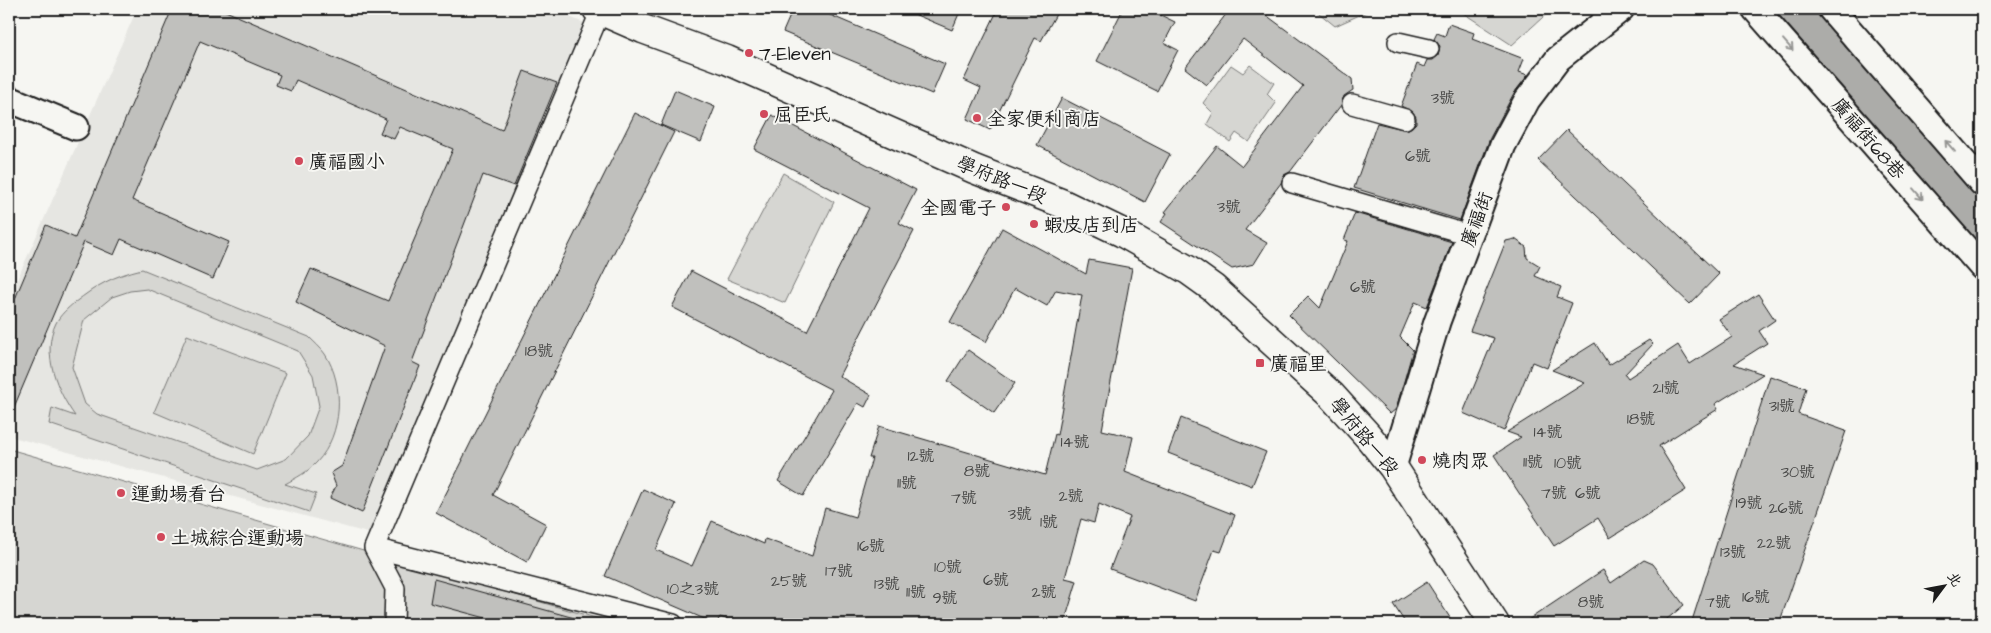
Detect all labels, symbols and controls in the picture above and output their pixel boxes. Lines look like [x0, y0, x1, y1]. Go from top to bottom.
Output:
one-way arrow [1782, 39, 1793, 52]
place label: 7-Eleven [759, 41, 831, 68]
marker: 7-Eleven [743, 47, 755, 59]
house number: 3號 [1431, 87, 1455, 109]
street label: 廣福街68巷 [1825, 92, 1911, 186]
place label: 屈臣氏 [774, 102, 831, 129]
place label: 全家便利商店 [987, 106, 1101, 133]
marker: 屈臣氏 [758, 108, 770, 120]
marker: 全家便利商店 [971, 112, 983, 124]
one-way arrow [1945, 139, 1956, 152]
house number: 6號 [1405, 145, 1431, 167]
place label: 廣福國小 [309, 149, 385, 176]
street label: 學府路一段 [952, 150, 1051, 211]
marker: 廣福國小 [293, 155, 305, 167]
one-way arrow [1912, 187, 1924, 200]
street label: 廣福街 [1455, 188, 1500, 251]
place label: 全國電子 [920, 195, 996, 222]
house number: 3號 [1217, 196, 1241, 218]
marker: 全國電子 [1000, 201, 1012, 213]
place label: 蝦皮店到店 [1044, 212, 1139, 239]
marker: 蝦皮店到店 [1028, 218, 1040, 230]
house number: 6號 [1350, 276, 1376, 298]
house number: 18號 [525, 340, 553, 362]
place label: 廣福里 [1270, 351, 1327, 378]
marker: 廣福里 [1254, 357, 1266, 369]
house number: 21號 [1652, 377, 1680, 399]
street label: 學府路一段 [1323, 392, 1405, 482]
house number: 31號 [1769, 395, 1795, 417]
house number: 18號 [1627, 408, 1655, 430]
house number: 14號 [1534, 421, 1562, 443]
house number: 14號 [1061, 431, 1089, 453]
house number: 12號 [907, 445, 935, 467]
place label: 燒肉眾 [1432, 448, 1489, 475]
house number: 11號 [1523, 451, 1543, 473]
house number: 10號 [1554, 452, 1582, 474]
marker: 燒肉眾 [1416, 454, 1428, 466]
house number: 8號 [964, 460, 990, 482]
house number: 30號 [1781, 461, 1815, 483]
house number: 11號 [897, 472, 917, 494]
place label: 運動場看台 [131, 481, 226, 508]
house number: 7號 [1541, 482, 1567, 504]
house number: 6號 [1575, 482, 1601, 504]
house number: 2號 [1058, 485, 1084, 507]
marker: 運動場看台 [115, 487, 127, 499]
house number: 7號 [951, 487, 977, 509]
house number: 19號 [1735, 492, 1763, 514]
house number: 26號 [1768, 497, 1804, 519]
house number: 3號 [1008, 503, 1032, 525]
house number: 1號 [1040, 511, 1058, 533]
place label: 土城綜合運動場 [171, 525, 304, 552]
marker: 土城綜合運動場 [155, 531, 167, 543]
house number: 22號 [1757, 532, 1791, 554]
house number: 16號 [857, 535, 885, 557]
house number: 13號 [1720, 541, 1746, 563]
house number: 10號 [934, 556, 962, 578]
house number: 17號 [825, 560, 853, 582]
north arrow [1918, 560, 1968, 610]
text: 北 [1942, 568, 1966, 591]
house number: 6號 [983, 569, 1009, 591]
house number: 25號 [771, 570, 807, 592]
house number: 13號 [874, 573, 900, 595]
house number: 10之3號 [667, 578, 719, 600]
house number: 11號 [906, 581, 926, 603]
house number: 2號 [1031, 581, 1057, 603]
house number: 16號 [1742, 586, 1770, 608]
house number: 9號 [932, 587, 958, 609]
house number: 8號 [1578, 591, 1604, 613]
house number: 7號 [1705, 591, 1731, 613]

